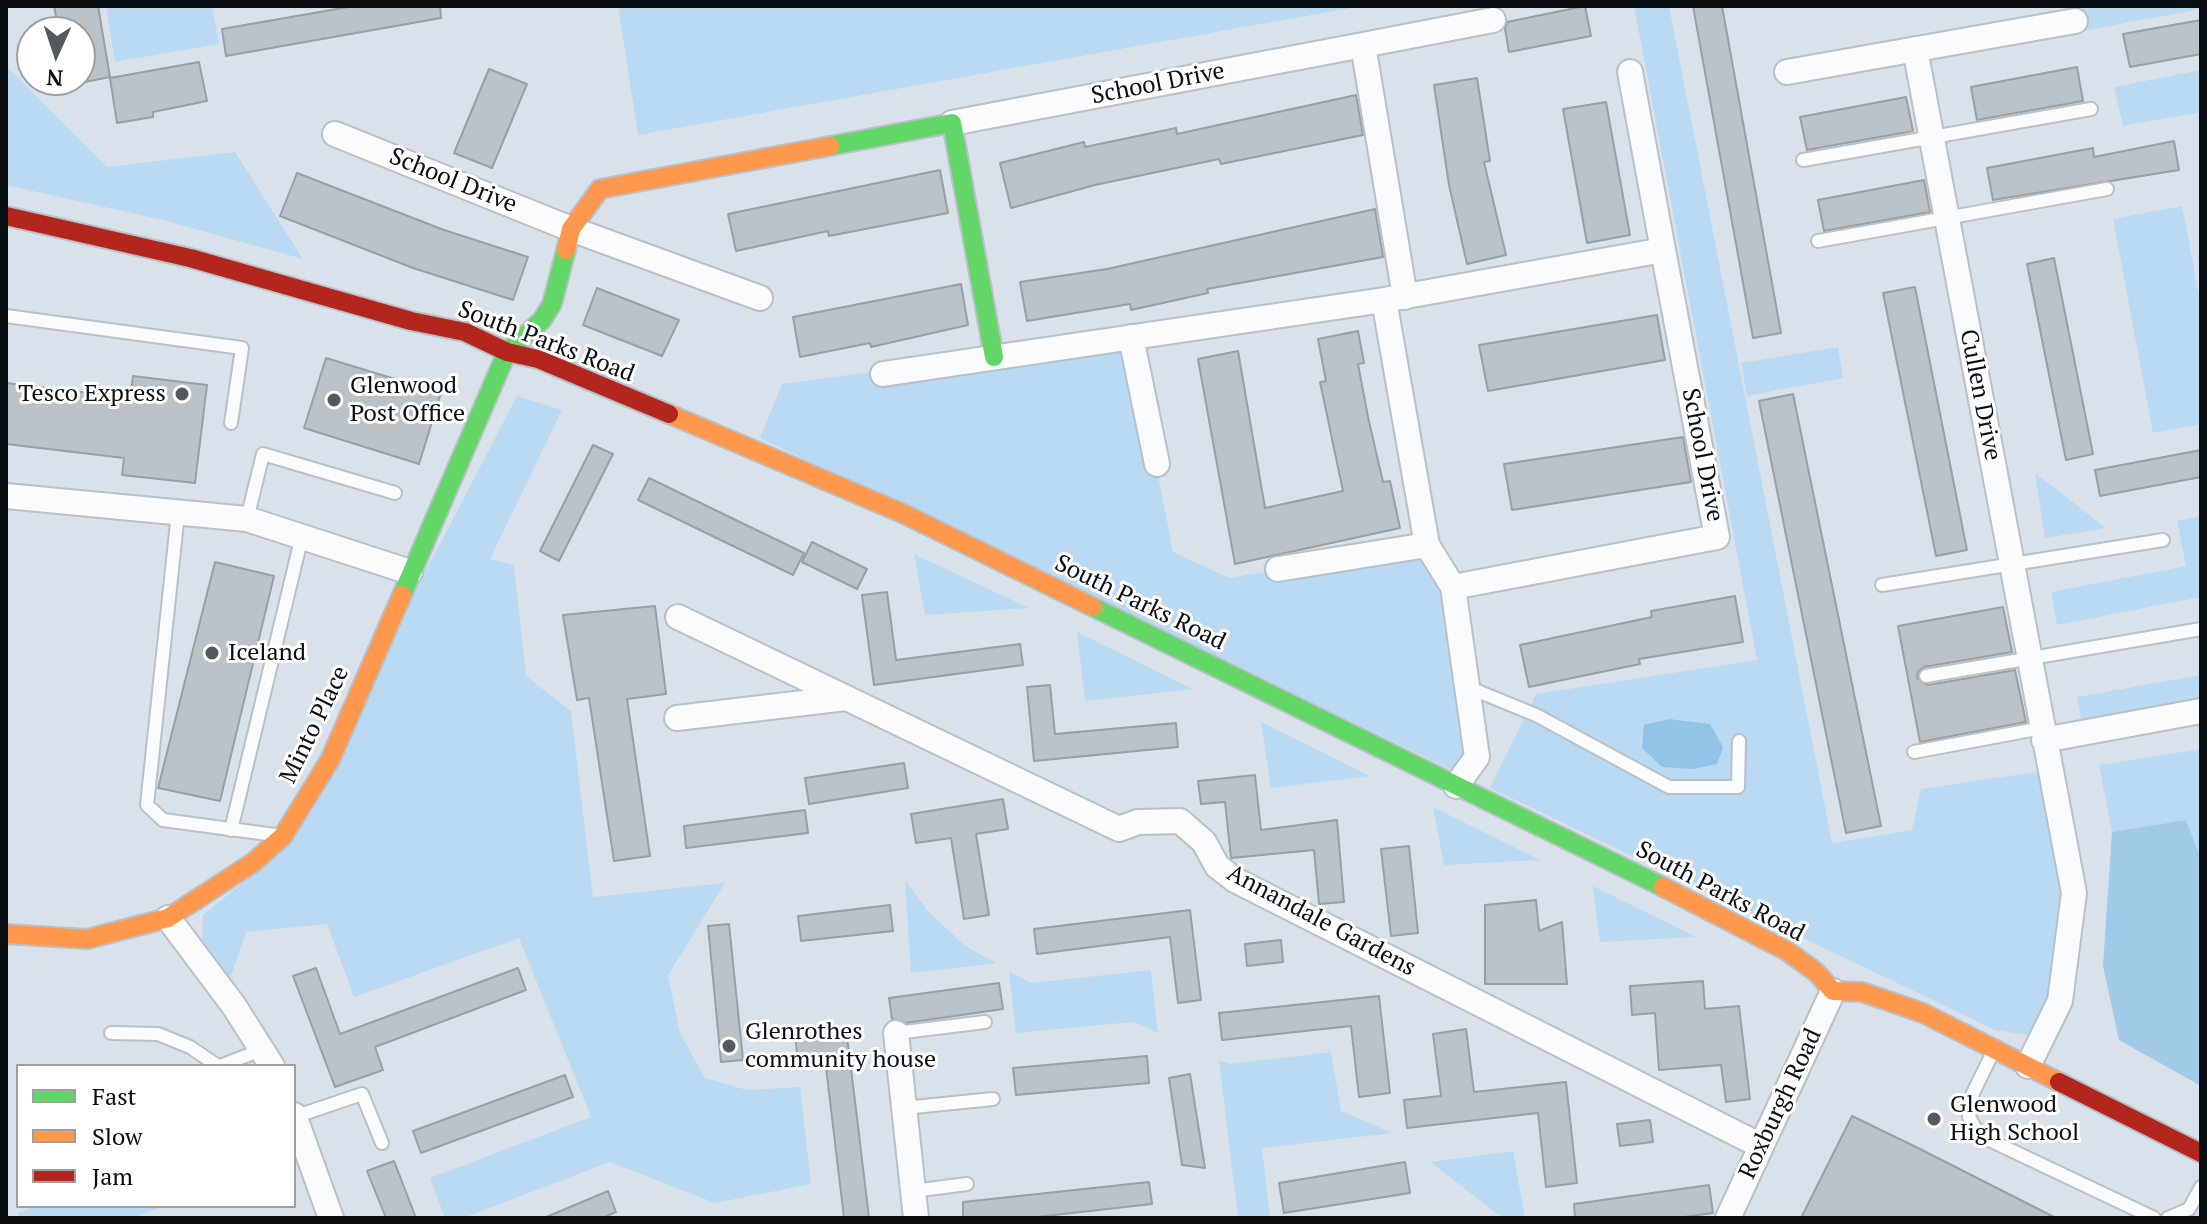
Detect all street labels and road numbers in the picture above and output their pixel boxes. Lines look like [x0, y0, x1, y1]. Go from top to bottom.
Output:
street label: School Drive [1089, 57, 1227, 111]
street label: School Drive [385, 142, 521, 220]
street label: South Parks Road [454, 295, 638, 389]
street label: Cullen Drive [1953, 327, 2007, 463]
street label: School Drive [1675, 386, 1729, 524]
street label: South Parks Road [1050, 549, 1230, 657]
street label: Minto Place [274, 662, 356, 788]
street label: South Parks Road [1631, 836, 1809, 948]
street label: Annandale Gardens [1222, 859, 1420, 983]
street label: Roxburgh Road [1734, 1024, 1828, 1184]

